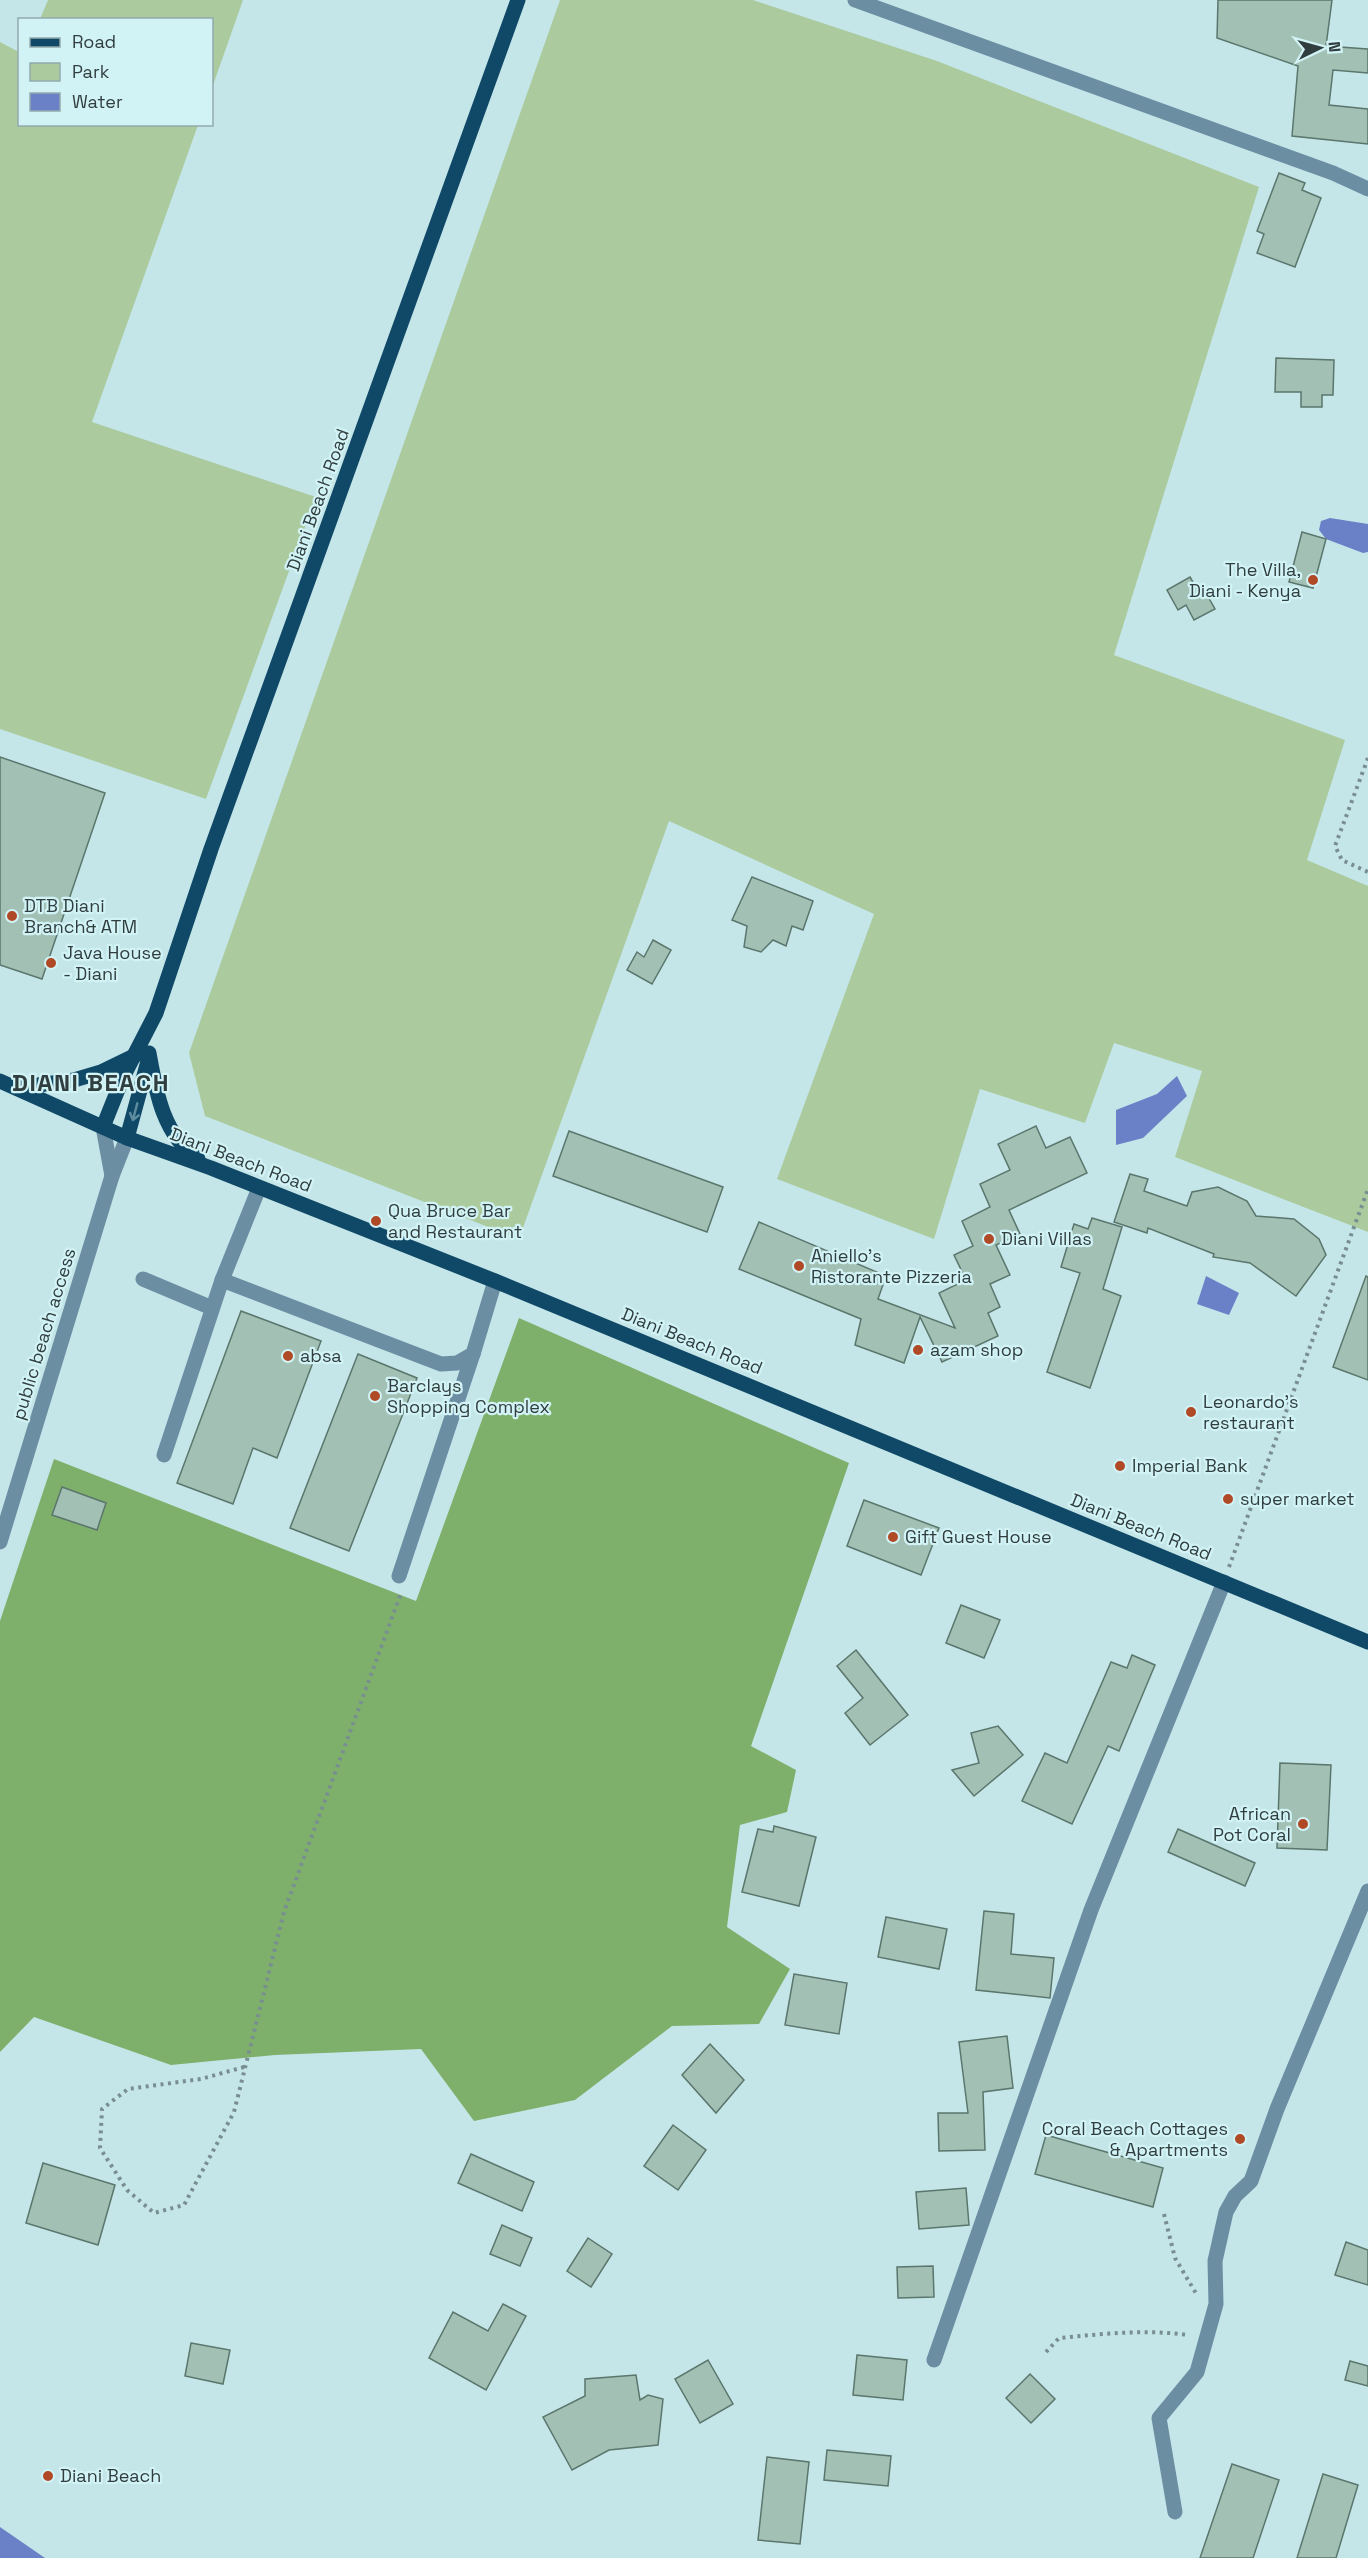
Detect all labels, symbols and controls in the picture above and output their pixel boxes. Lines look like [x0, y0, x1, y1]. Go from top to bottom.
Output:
legend [18, 18, 213, 126]
north arrow [1290, 18, 1350, 78]
text: Road [72, 30, 116, 53]
text: N [1324, 40, 1345, 53]
text: Park [72, 60, 110, 83]
text: Water [72, 90, 123, 113]
street label: Diani Beach Road [281, 425, 354, 574]
place label: The Villa, Diani - Kenya [1189, 558, 1301, 602]
marker: The Villa, Diani - Kenya [1306, 573, 1320, 587]
place label: DTB Diani Branch& ATM [24, 894, 137, 938]
marker: DTB Diani Branch& ATM [5, 909, 19, 923]
place label: Java House - Diani [63, 941, 162, 985]
marker: Java House - Diani [44, 956, 58, 970]
district label: DIANI BEACH [12, 1067, 170, 1098]
one-way arrow [129, 1102, 140, 1121]
street label: Diani Beach Road [167, 1122, 315, 1197]
place label: Qua Bruce Bar and Restaurant [388, 1199, 522, 1243]
marker: Qua Bruce Bar and Restaurant [369, 1214, 383, 1228]
place label: Diani Villas [1001, 1227, 1092, 1250]
marker: Diani Villas [982, 1232, 996, 1246]
place label: Aniello's Ristorante Pizzeria [811, 1244, 972, 1288]
street label: public beach access [6, 1245, 81, 1423]
marker: Aniello's Ristorante Pizzeria [792, 1259, 806, 1273]
street label: Diani Beach Road [618, 1302, 766, 1379]
place label: azam shop [930, 1338, 1023, 1361]
marker: azam shop [911, 1343, 925, 1357]
place label: absa [300, 1344, 342, 1367]
marker: absa [281, 1349, 295, 1363]
place label: Barclays Shopping Complex [387, 1374, 550, 1418]
marker: Barclays Shopping Complex [368, 1389, 382, 1403]
place label: Leonardo's restaurant [1203, 1390, 1298, 1434]
marker: Leonardo's restaurant [1184, 1405, 1198, 1419]
place label: Imperial Bank [1132, 1454, 1248, 1477]
marker: Imperial Bank [1113, 1459, 1127, 1473]
place label: super market [1240, 1487, 1355, 1510]
street label: Diani Beach Road [1067, 1488, 1215, 1565]
marker: super market [1221, 1492, 1235, 1506]
place label: Gift Guest House [905, 1525, 1052, 1548]
marker: Gift Guest House [886, 1530, 900, 1544]
place label: African Pot Coral [1213, 1802, 1291, 1846]
marker: African Pot Coral [1296, 1817, 1310, 1831]
place label: Coral Beach Cottages & Apartments [1042, 2117, 1228, 2161]
marker: Coral Beach Cottages & Apartments [1233, 2132, 1247, 2146]
place label: Diani Beach [60, 2464, 161, 2487]
marker: Diani Beach [41, 2469, 55, 2483]

